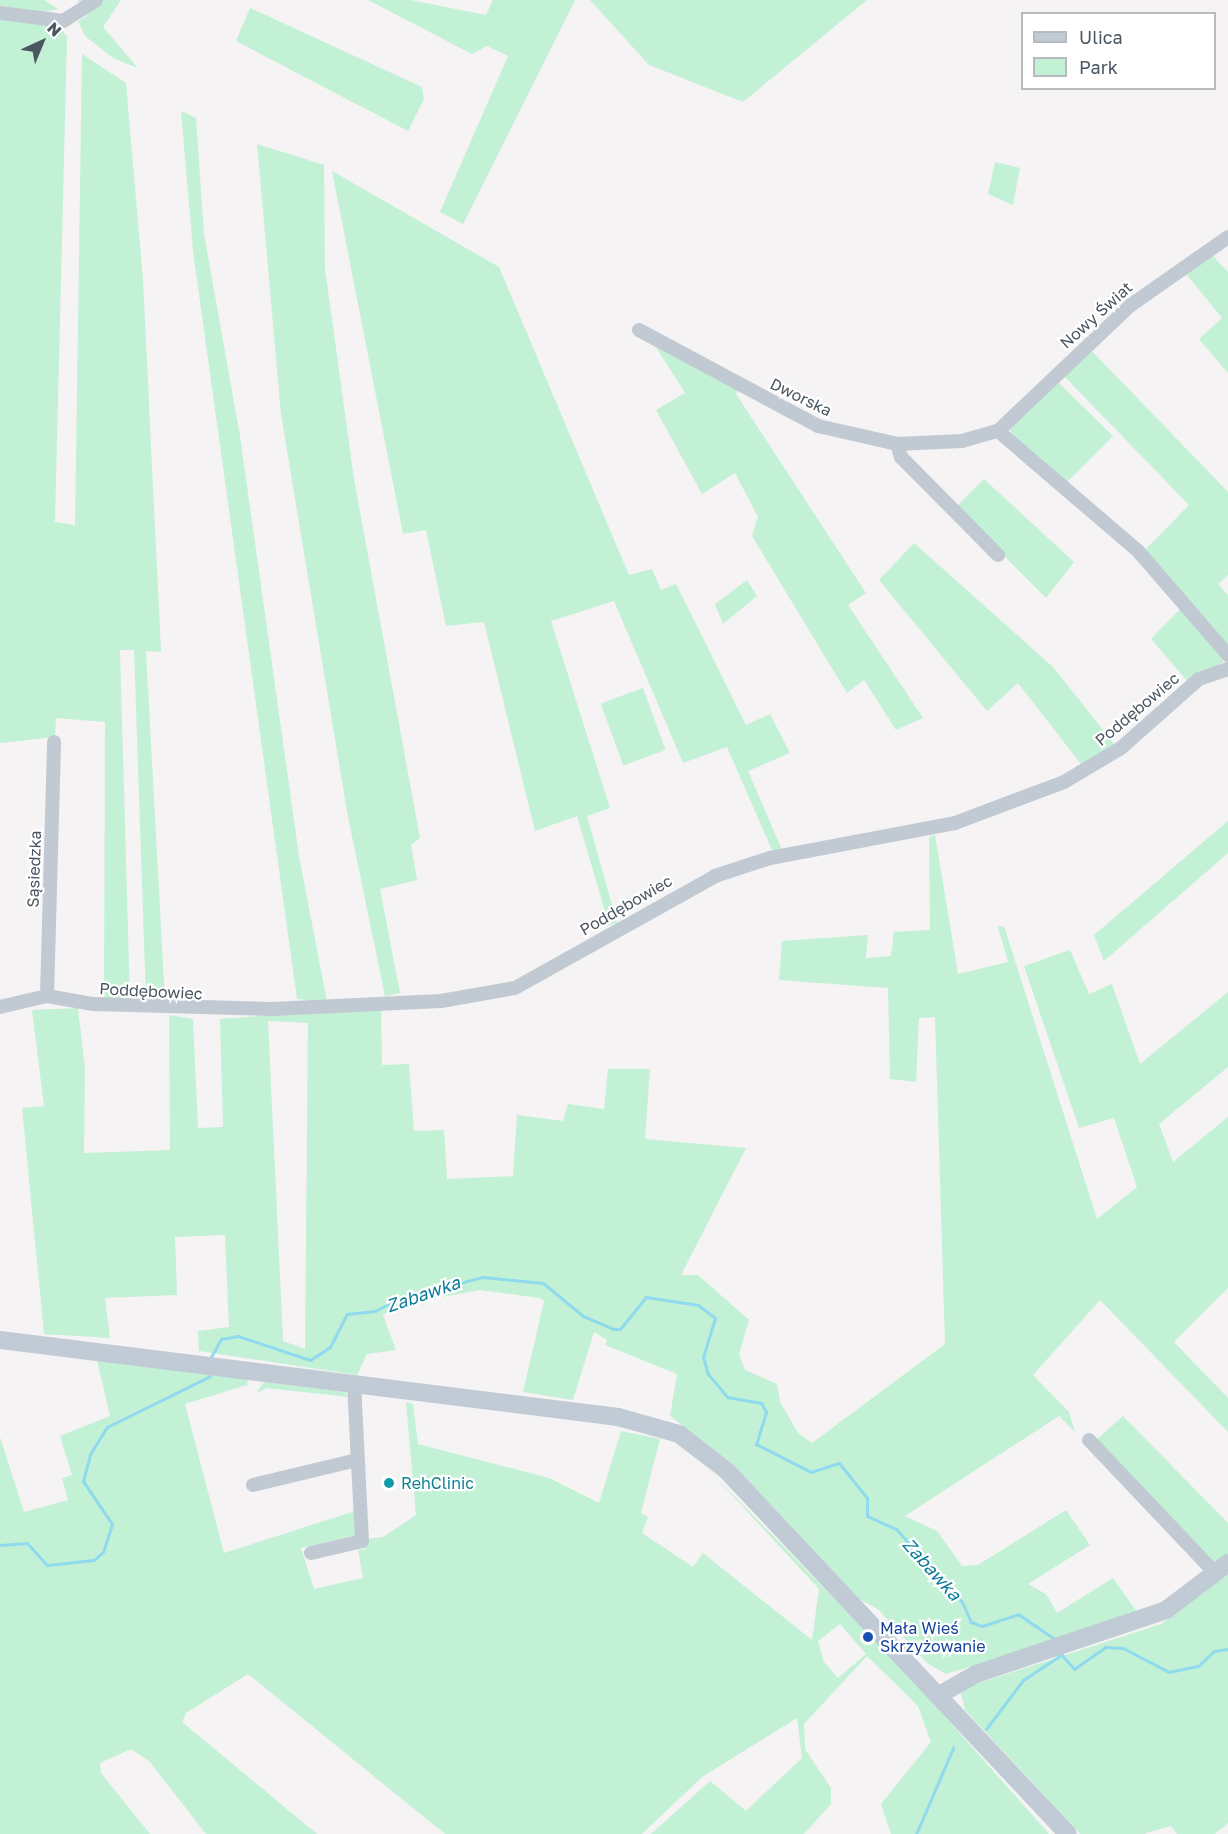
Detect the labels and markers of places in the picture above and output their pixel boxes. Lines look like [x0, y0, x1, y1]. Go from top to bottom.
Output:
place label: RehClinic [401, 1473, 474, 1493]
marker: RehClinic [382, 1476, 396, 1490]
place label: Mała Wieś Skrzyżowanie [880, 1618, 986, 1656]
marker: Mała Wieś Skrzyżowanie [861, 1630, 875, 1644]

